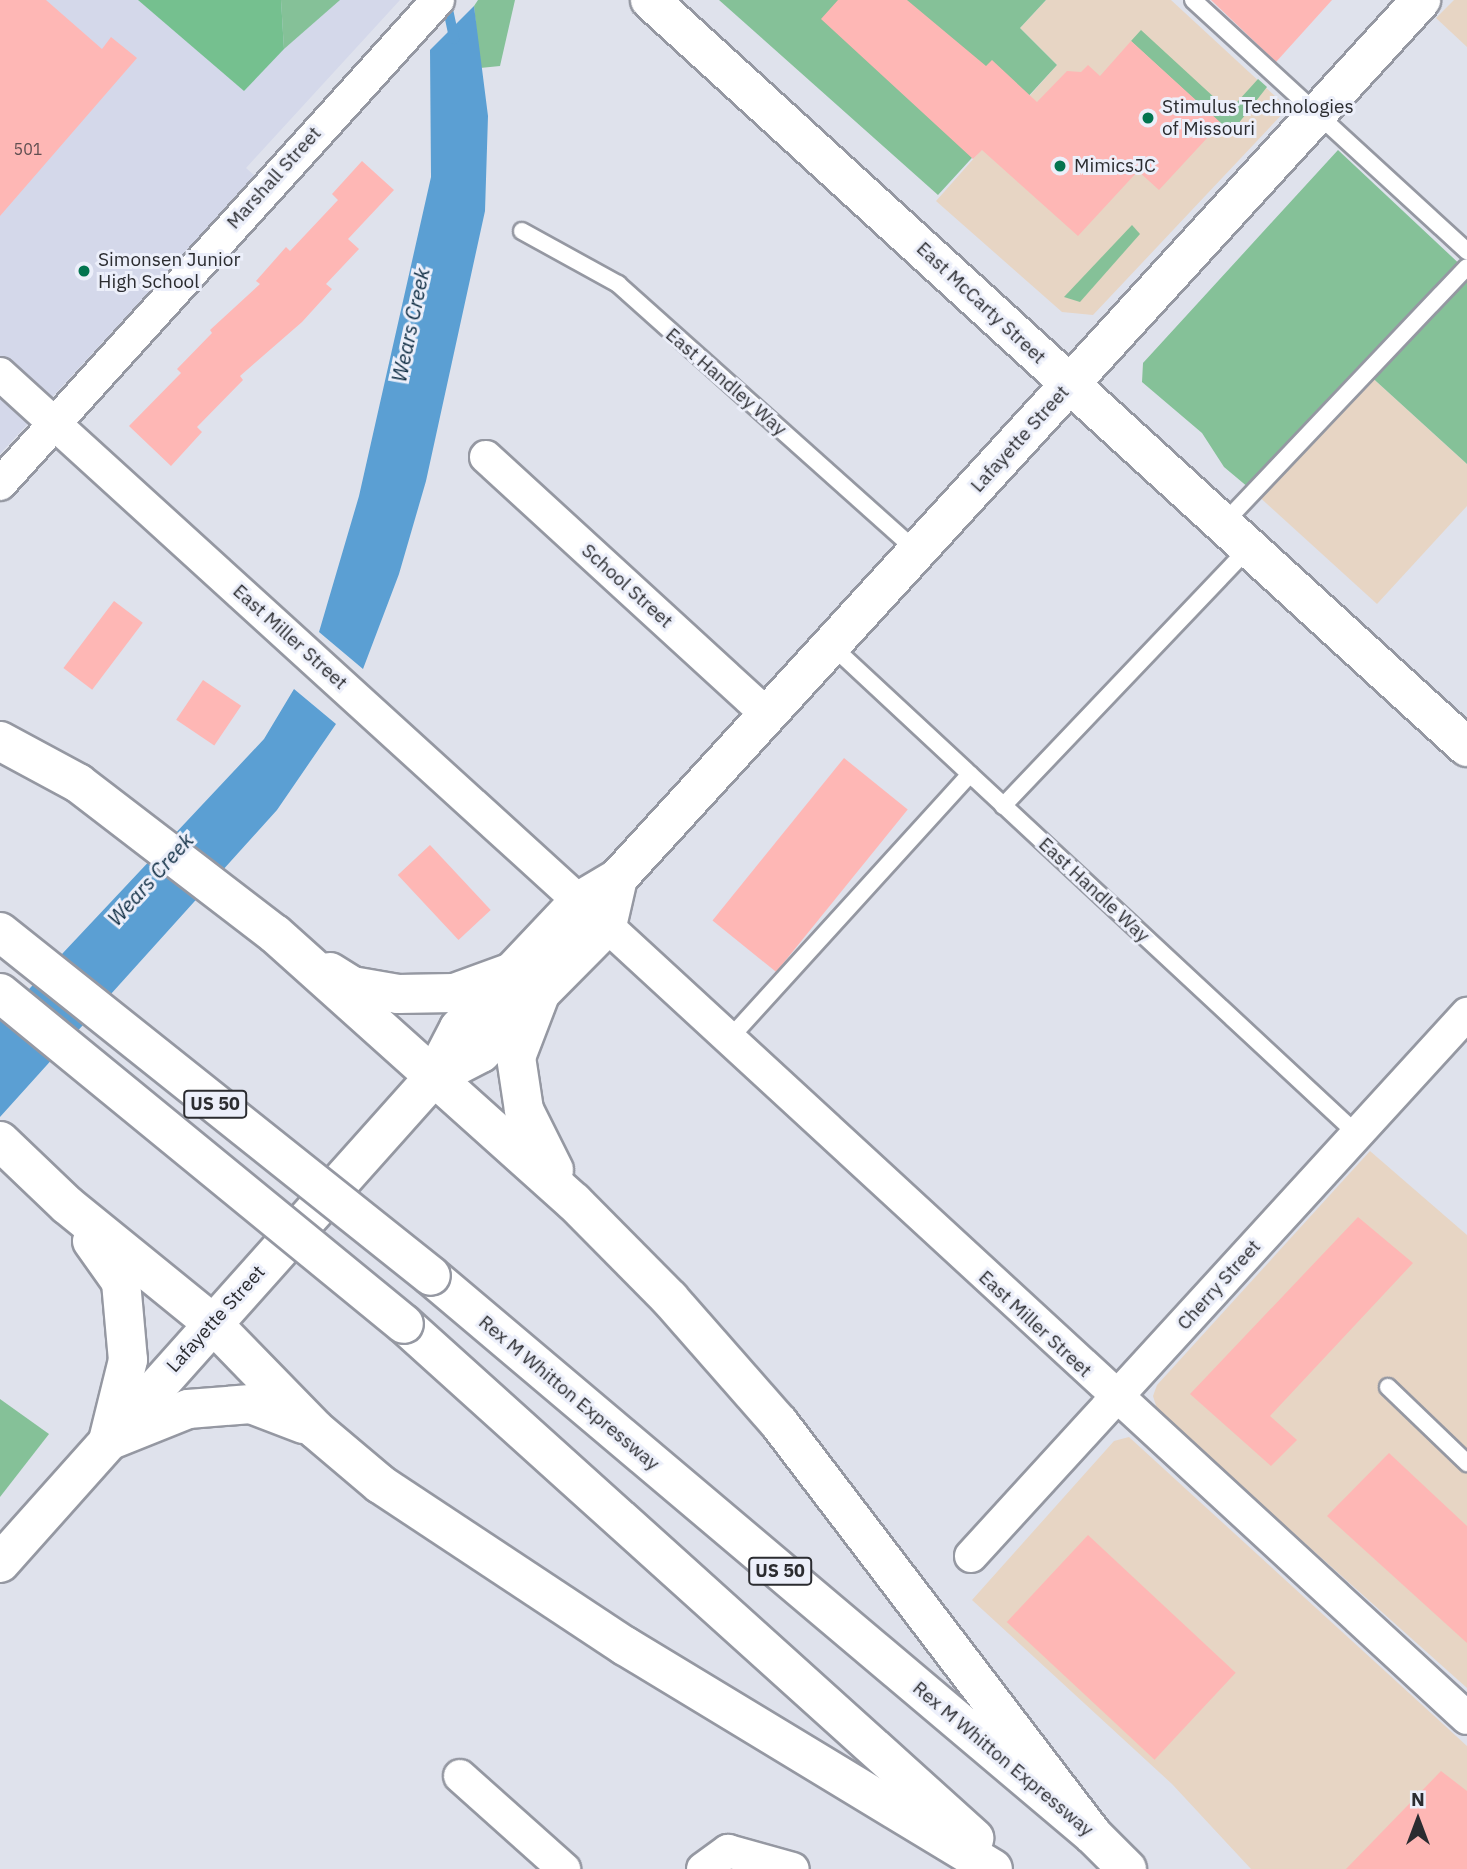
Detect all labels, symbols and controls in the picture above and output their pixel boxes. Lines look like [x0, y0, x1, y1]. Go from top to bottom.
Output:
place label: Stimulus Technologies of Missouri [1162, 96, 1354, 140]
marker: Stimulus Technologies of Missouri [1140, 110, 1156, 126]
street label: Marshall Street [222, 122, 326, 234]
house number: 501 [14, 139, 42, 159]
place label: MimicsJC [1074, 155, 1156, 177]
marker: MimicsJC [1052, 158, 1068, 174]
street label: East McCarty Street [912, 237, 1050, 369]
place label: Simonsen Junior High School [98, 249, 240, 293]
marker: Simonsen Junior High School [76, 263, 92, 279]
water label: Wears Creek [386, 266, 434, 384]
street label: East Handley Way [661, 323, 791, 441]
street label: Lafayette Street [966, 381, 1074, 497]
street label: School Street [577, 539, 677, 633]
street label: East Miller Street [228, 580, 352, 694]
water label: Wears Creek [102, 828, 198, 930]
street label: East Handle Way [1034, 833, 1154, 947]
road number: US 50 [182, 1090, 248, 1119]
street label: Cherry Street [1173, 1235, 1265, 1335]
street label: Lafayette Street [162, 1261, 270, 1377]
street label: East Miller Street [974, 1266, 1096, 1382]
street label: Rex M Whitton Expressway [474, 1311, 664, 1475]
road number: US 50 [747, 1556, 813, 1586]
street label: Rex M Whitton Expressway [908, 1677, 1098, 1841]
north arrow [1383, 1785, 1453, 1855]
text: N [1411, 1787, 1425, 1811]

